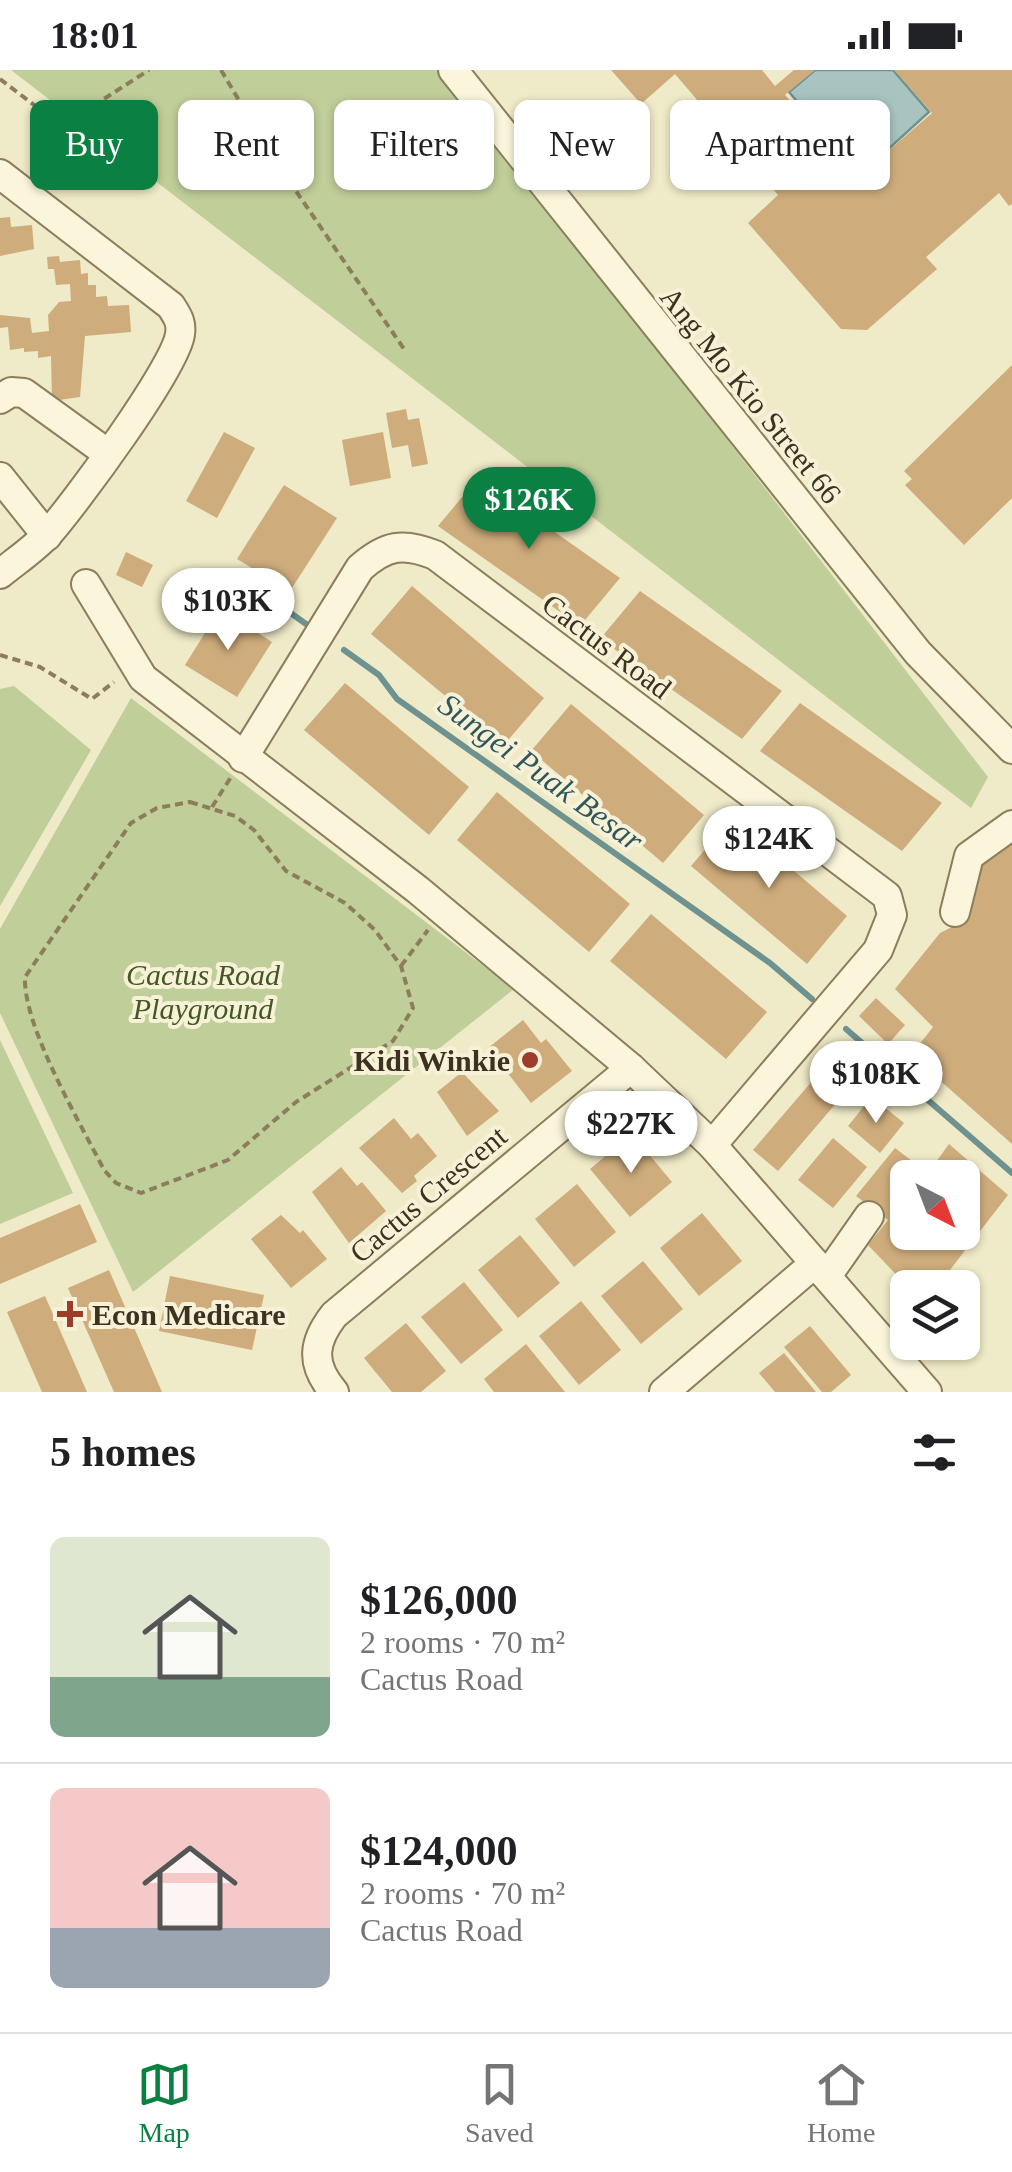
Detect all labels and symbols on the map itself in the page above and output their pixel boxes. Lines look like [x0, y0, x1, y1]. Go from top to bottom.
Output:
street label: Ang Mo Kio Street 66 [654, 280, 848, 510]
pin: $126K [459, 467, 599, 552]
pin: $103K [158, 568, 298, 653]
street label: Cactus Road [536, 587, 678, 705]
water label: Sungei Puak Besar [432, 686, 651, 858]
pin: $124K [699, 806, 839, 891]
park label: Cactus Road Playground [126, 958, 281, 1025]
pin: $108K [806, 1041, 946, 1126]
place label: Kidi Winkie [354, 1044, 510, 1077]
marker: Kidi Winkie [519, 1049, 541, 1071]
pin: $227K [561, 1091, 701, 1176]
street label: Cactus Crescent [343, 1119, 513, 1269]
north arrow [890, 1160, 980, 1250]
place label: Econ Medicare [92, 1298, 286, 1331]
marker: Econ Medicare [57, 1301, 83, 1327]

